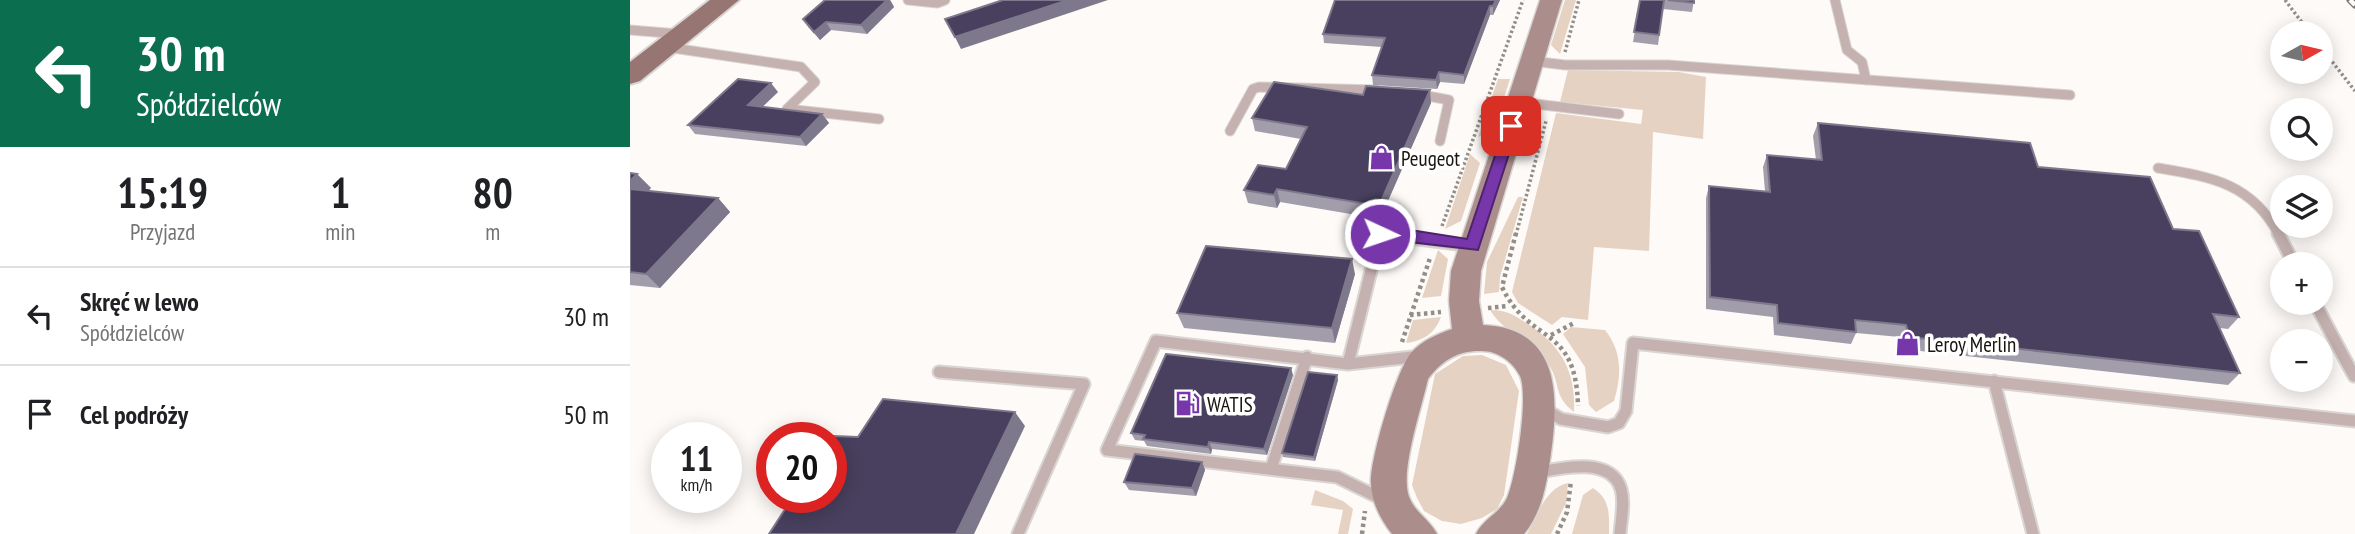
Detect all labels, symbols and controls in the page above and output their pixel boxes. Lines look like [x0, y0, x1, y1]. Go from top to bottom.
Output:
text: 30 m [136, 21, 225, 85]
north arrow [2270, 21, 2333, 84]
map controls [2270, 21, 2333, 392]
icon: left [21, 28, 112, 119]
text: Spółdzielców [136, 83, 281, 125]
pin [1481, 96, 1541, 156]
button: search [2270, 98, 2333, 161]
icon: arrive [1492, 107, 1530, 145]
shop icon: Peugeot [1367, 144, 1395, 172]
place label: Peugeot [1401, 145, 1460, 172]
text: 15:19 [117, 165, 208, 220]
text: 1 [330, 165, 350, 220]
text: 80 [473, 165, 513, 220]
button: layers [2270, 175, 2333, 238]
position arrow [1343, 197, 1417, 271]
text: Przyjazd [130, 217, 195, 246]
text: min [325, 217, 355, 246]
text: m [485, 217, 500, 246]
button: + [2270, 252, 2333, 315]
text: Skręć w lewo [80, 285, 199, 318]
icon: left [21, 297, 59, 335]
text: 30 m [563, 300, 609, 333]
text: Spółdzielców [80, 318, 184, 347]
button: − [2270, 329, 2333, 392]
shop icon: Leroy Merlin [1893, 330, 1921, 358]
place label: Leroy Merlin [1927, 331, 2016, 358]
fuel station icon: WATIS [1173, 390, 1201, 418]
place label: WATIS [1207, 391, 1253, 418]
icon: arrive [21, 395, 59, 433]
text: Cel podróży [80, 398, 188, 431]
text: 50 m [563, 398, 609, 431]
speed limit sign: 20 [756, 422, 847, 513]
text: 11 [680, 435, 713, 481]
text: km/h [681, 473, 712, 496]

